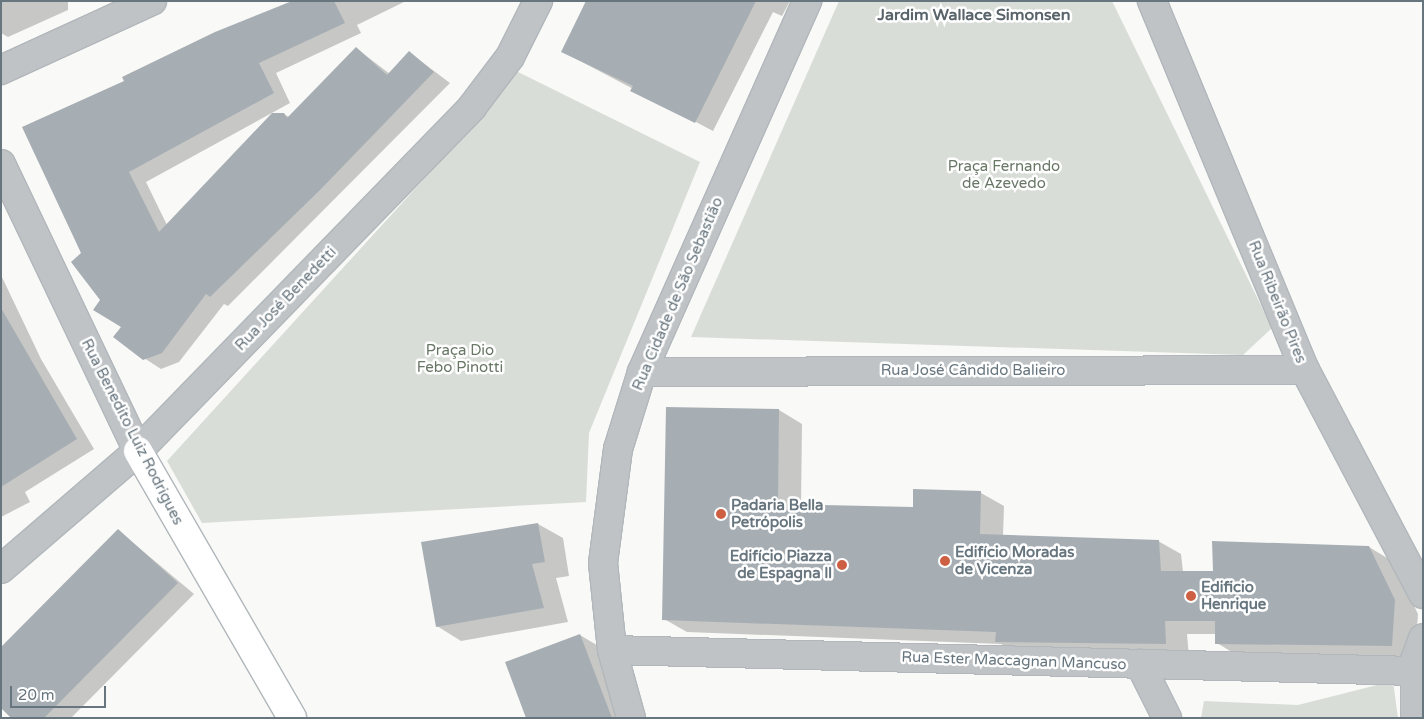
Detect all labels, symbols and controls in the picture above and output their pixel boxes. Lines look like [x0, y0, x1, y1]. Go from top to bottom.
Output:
district label: Jardim Wallace Simonsen [878, 5, 1070, 25]
park label: Praça Fernando de Azevedo [948, 157, 1060, 192]
street label: Rua Cidade de São Sebastião [629, 195, 727, 393]
street label: Rua Ribeirão Pires [1244, 238, 1310, 366]
street label: Rua José Benedetti [232, 243, 340, 355]
street label: Rua Benedito Luiz Rodrigues [77, 336, 187, 528]
park label: Praça Dio Febo Pinotti [417, 341, 503, 376]
street label: Rua José Cândido Balieiro [881, 362, 1065, 380]
place label: Padaria Bella Petrópolis [731, 496, 824, 531]
marker: Padaria Bella Petrópolis [715, 508, 727, 520]
place label: Edifício Moradas de Vicenza [955, 543, 1074, 578]
place label: Edifício Piazza de Espagna ll [730, 547, 832, 582]
marker: Edifício Moradas de Vicenza [939, 555, 951, 567]
marker: Edifício Piazza de Espagna ll [836, 559, 848, 571]
place label: Edificio Henrique [1201, 578, 1266, 613]
marker: Edificio Henrique [1185, 590, 1197, 602]
street label: Rua Ester Maccagnan Mancuso [901, 648, 1127, 674]
scale bar [12, 676, 109, 708]
text: 20 m [18, 686, 55, 704]

